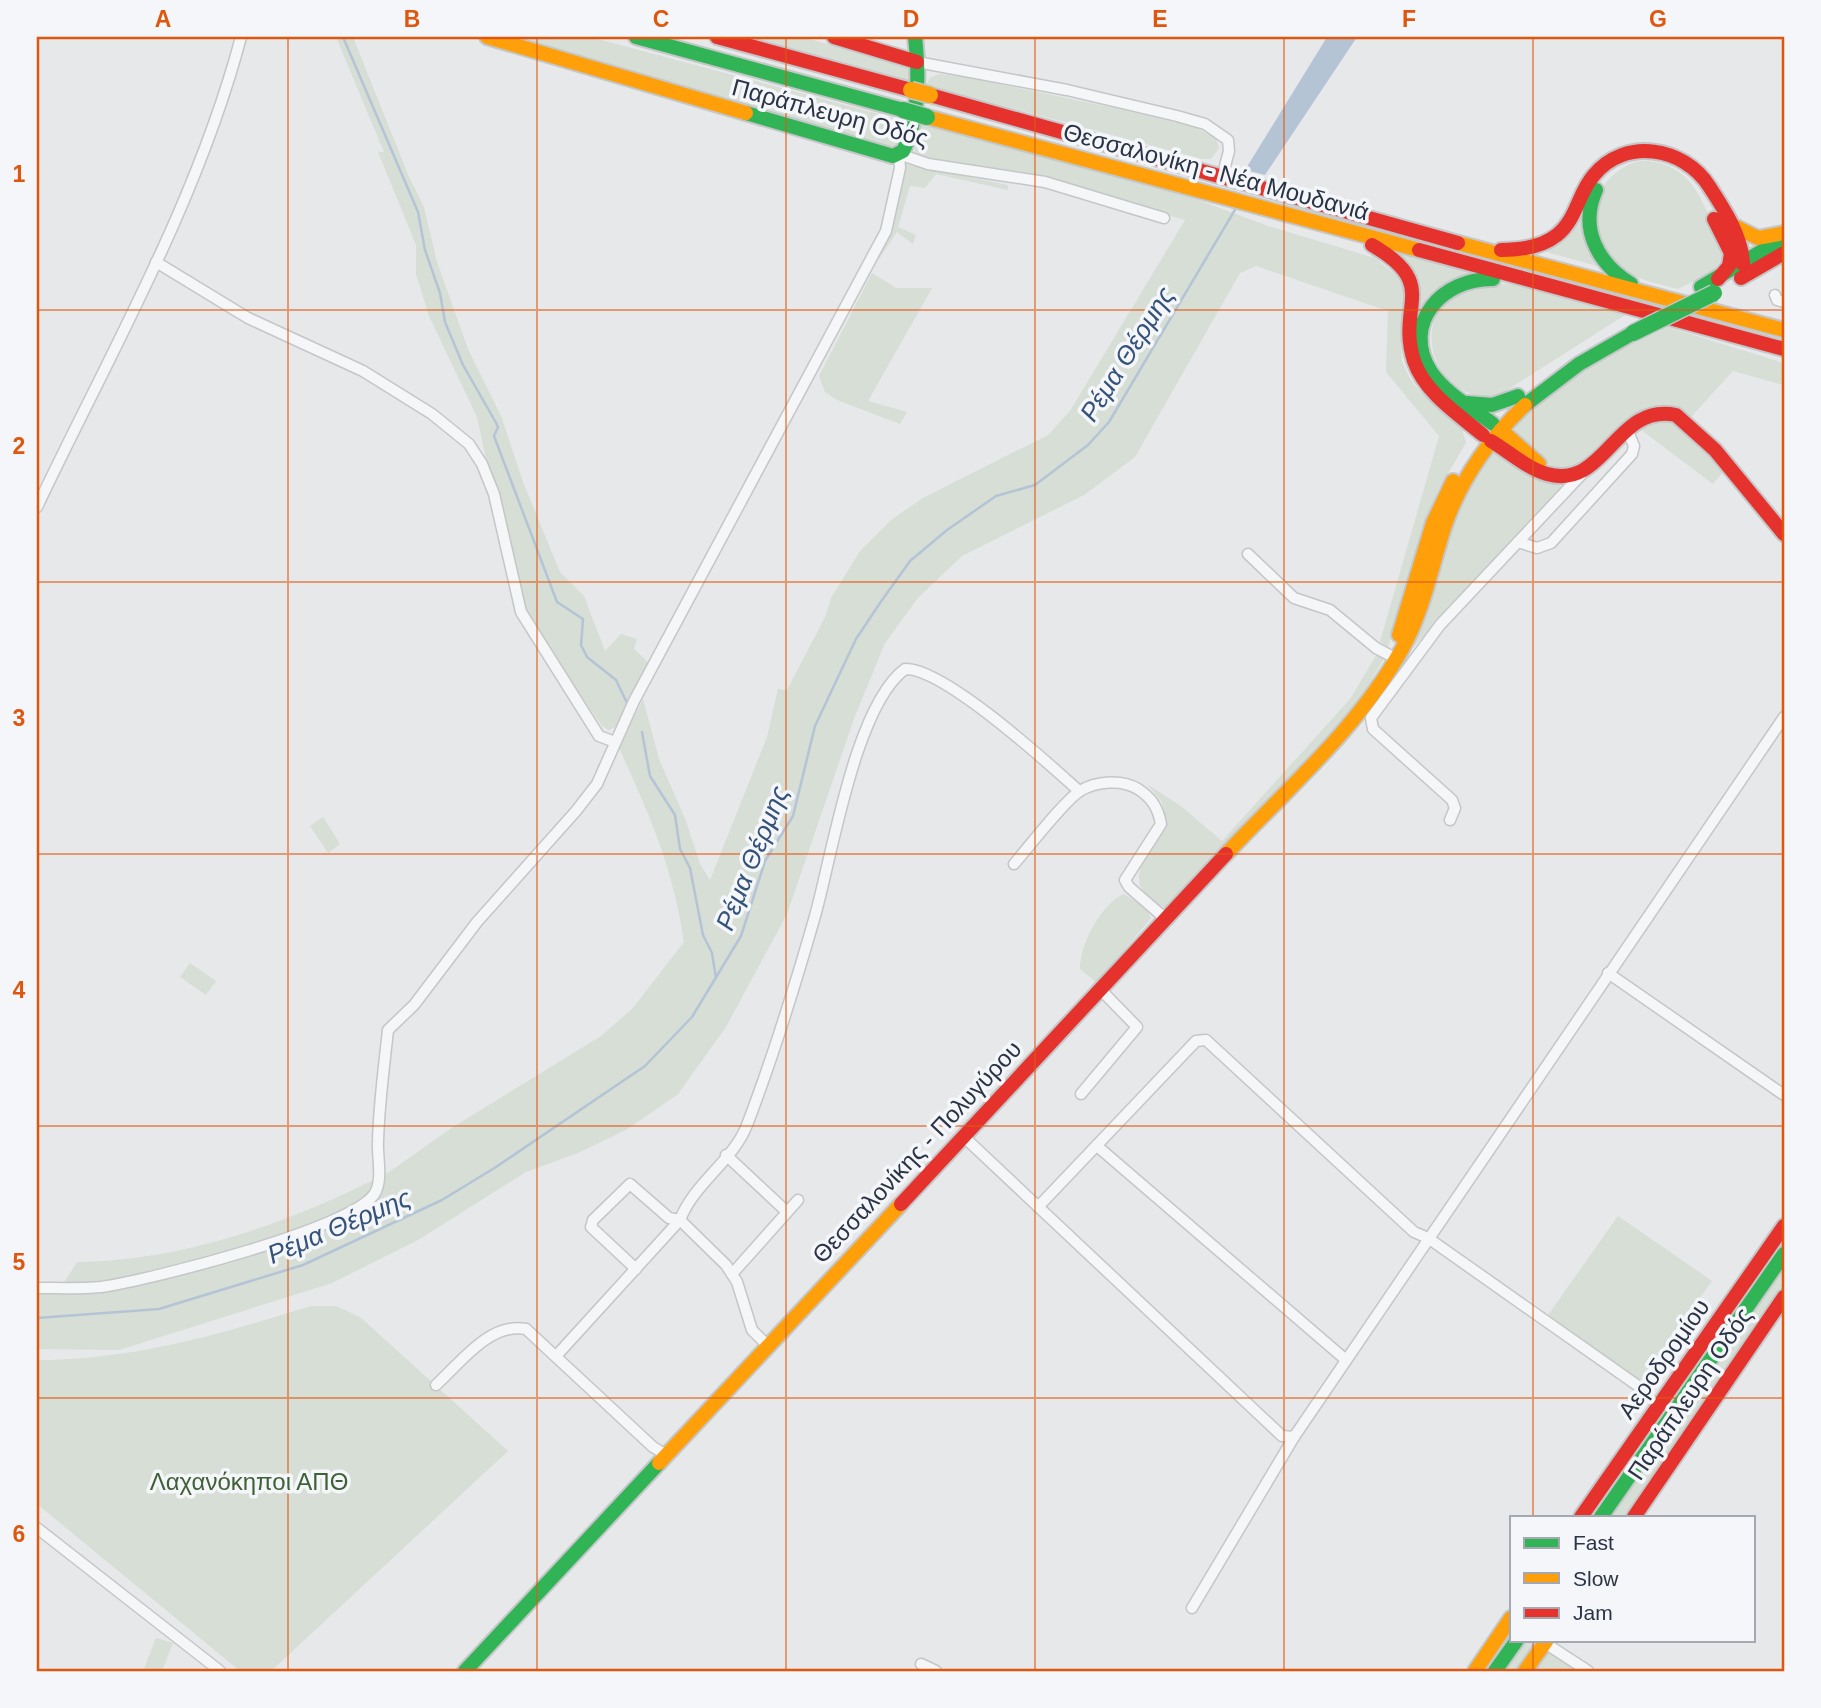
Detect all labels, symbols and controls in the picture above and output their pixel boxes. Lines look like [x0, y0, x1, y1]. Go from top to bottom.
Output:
text: A [155, 6, 171, 32]
text: B [404, 6, 420, 32]
text: C [653, 6, 669, 32]
text: D [903, 6, 919, 32]
text: E [1152, 6, 1168, 32]
text: F [1402, 6, 1416, 32]
text: G [1649, 6, 1667, 32]
street label: Παράπλευρη Οδός [729, 73, 931, 152]
street label: Θεσσαλονίκη - Νέα Μουδανιά [1060, 118, 1372, 225]
text: 1 [13, 161, 26, 187]
water label: Ρέμα Θέρμης [1074, 281, 1180, 427]
text: 2 [13, 433, 25, 459]
text: 3 [13, 705, 25, 731]
water label: Ρέμα Θέρμης [709, 781, 795, 935]
text: 4 [13, 977, 26, 1003]
street label: Θεσσαλονίκης - Πολυγύρου [807, 1035, 1027, 1268]
water label: Ρέμα Θέρμης [263, 1182, 416, 1270]
text: 5 [13, 1249, 26, 1275]
street label: Αεροδρομίου [1612, 1294, 1715, 1424]
street label: Παράπλευρη Οδός [1622, 1303, 1757, 1485]
park label: Λαχανόκηποι ΑΠΘ [150, 1468, 348, 1495]
legend [1510, 1516, 1755, 1642]
text: 6 [13, 1521, 25, 1547]
text: Fast [1573, 1531, 1614, 1554]
text: Slow [1573, 1567, 1619, 1590]
text: Jam [1573, 1601, 1613, 1624]

